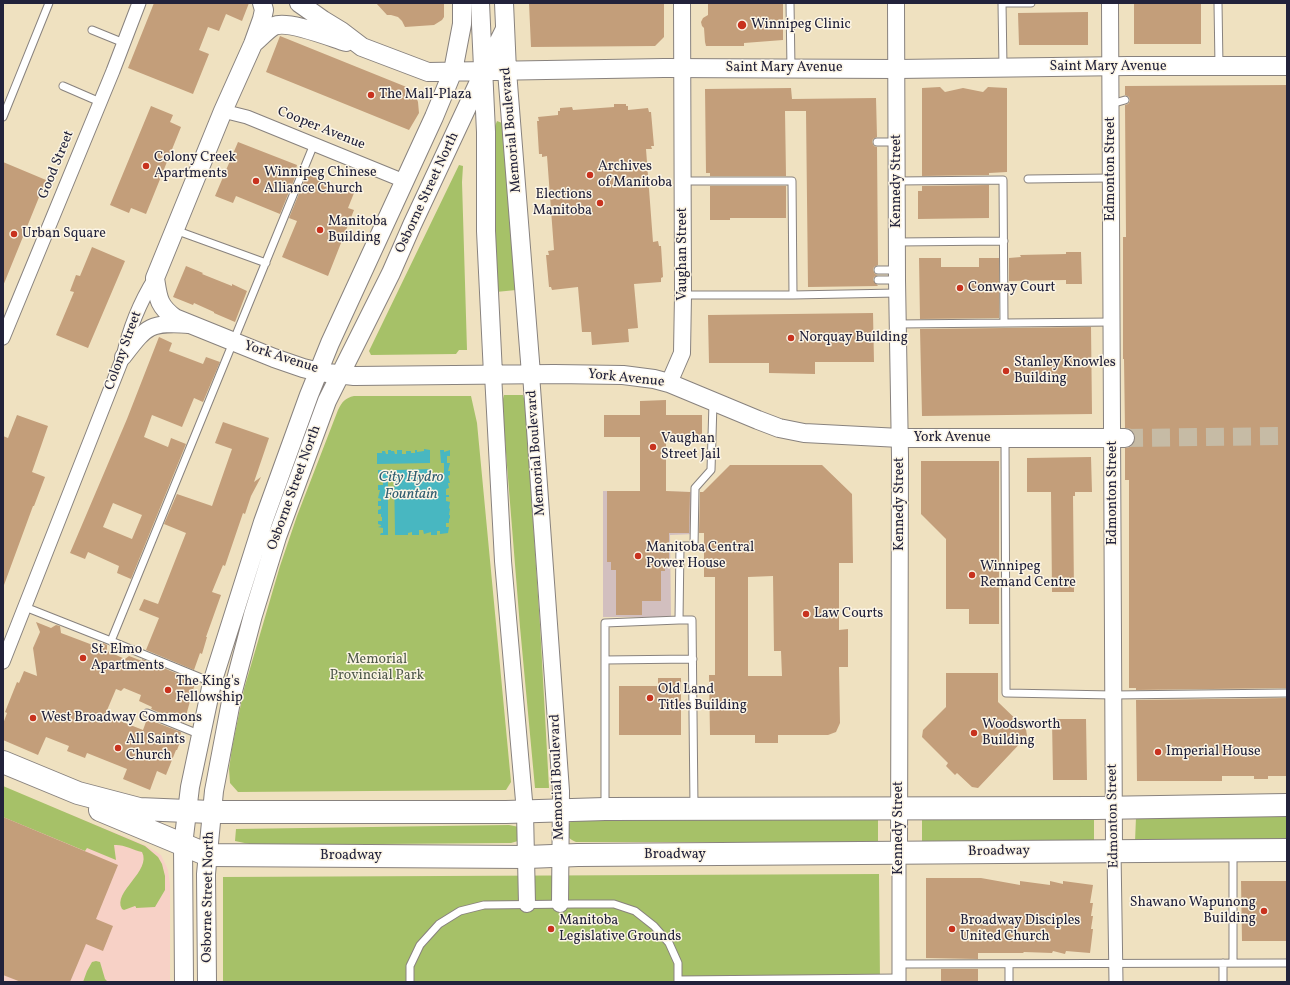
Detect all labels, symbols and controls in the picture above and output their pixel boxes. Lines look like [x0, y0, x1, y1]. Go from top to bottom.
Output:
place label: Winnipeg Clinic [751, 17, 851, 33]
marker: Winnipeg Clinic [736, 19, 748, 31]
street label: Saint Mary Avenue [1049, 59, 1167, 75]
street label: Saint Mary Avenue [725, 60, 843, 76]
street label: Memorial Boulevard [498, 66, 526, 194]
place label: The Mall-Plaza [379, 87, 472, 103]
marker: The Mall-Plaza [366, 90, 376, 100]
street label: Cooper Avenue [275, 104, 367, 154]
street label: Edmonton Street [1103, 117, 1119, 221]
street label: Good Street [36, 128, 78, 202]
street label: Osborne Street North [393, 130, 463, 256]
street label: Kennedy Street [889, 134, 905, 228]
place label: Colony Creek Apartments [154, 150, 236, 182]
place label: Archives of Manitoba [598, 159, 672, 192]
marker: Colony Creek Apartments [141, 161, 151, 171]
place label: Winnipeg Chinese Alliance Church [264, 165, 377, 198]
marker: Archives of Manitoba [585, 170, 595, 180]
marker: Winnipeg Chinese Alliance Church [251, 176, 261, 186]
place label: Elections Manitoba [533, 187, 592, 220]
marker: Elections Manitoba [595, 198, 605, 208]
street label: Vaughan Street [675, 207, 691, 301]
place label: Manitoba Building [328, 214, 387, 246]
marker: Manitoba Building [315, 225, 325, 235]
place label: Urban Square [22, 226, 106, 242]
marker: Urban Square [9, 229, 19, 239]
place label: Conway Court [968, 280, 1055, 296]
marker: Conway Court [955, 283, 965, 293]
street label: Colony Street [102, 309, 146, 393]
place label: Norquay Building [799, 330, 908, 346]
marker: Norquay Building [786, 333, 796, 343]
street label: York Avenue [242, 338, 320, 378]
place label: Stanley Knowles Building [1014, 355, 1116, 388]
marker: Stanley Knowles Building [1001, 366, 1011, 376]
street label: York Avenue [587, 367, 665, 391]
street label: Memorial Boulevard [524, 389, 550, 517]
street label: Osborne Street North [265, 423, 325, 553]
street label: York Avenue [913, 430, 991, 446]
place label: Vaughan Street Jail [661, 431, 720, 464]
street label: Edmonton Street [1105, 441, 1121, 545]
marker: Vaughan Street Jail [648, 442, 658, 452]
street label: Kennedy Street [892, 457, 908, 551]
water label: City Hydro Fountain [379, 469, 443, 504]
place label: Manitoba Central Power House [646, 540, 754, 572]
marker: Manitoba Central Power House [633, 551, 643, 561]
place label: Winnipeg Remand Centre [980, 559, 1076, 592]
marker: Winnipeg Remand Centre [967, 570, 977, 580]
place label: Law Courts [814, 606, 883, 622]
marker: Law Courts [801, 609, 811, 619]
place label: St. Elmo Apartments [91, 642, 164, 674]
park label: Memorial Provincial Park [330, 652, 424, 684]
marker: St. Elmo Apartments [78, 653, 88, 663]
place label: The King's Fellowship [176, 674, 243, 706]
place label: Old Land Titles Building [658, 682, 747, 714]
marker: The King's Fellowship [163, 685, 173, 695]
marker: Old Land Titles Building [645, 693, 655, 703]
place label: West Broadway Commons [41, 710, 202, 726]
marker: West Broadway Commons [28, 713, 38, 723]
street label: Memorial Boulevard [547, 714, 569, 840]
place label: Woodsworth Building [982, 717, 1061, 750]
marker: Woodsworth Building [969, 728, 979, 738]
place label: All Saints Church [126, 732, 185, 764]
marker: All Saints Church [113, 743, 123, 753]
place label: Imperial House [1166, 744, 1261, 760]
marker: Imperial House [1153, 747, 1163, 757]
street label: Edmonton Street [1105, 764, 1123, 868]
street label: Kennedy Street [891, 781, 907, 875]
street label: Osborne Street North [199, 831, 219, 963]
street label: Broadway [968, 843, 1030, 861]
street label: Broadway [644, 847, 706, 863]
street label: Broadway [320, 848, 382, 864]
place label: Shawano Wapunong Building [1130, 895, 1256, 928]
marker: Shawano Wapunong Building [1259, 906, 1269, 916]
place label: Manitoba Legislative Grounds [559, 913, 681, 946]
place label: Broadway Disciples United Church [960, 913, 1080, 946]
marker: Manitoba Legislative Grounds [546, 924, 556, 934]
marker: Broadway Disciples United Church [947, 924, 957, 934]

